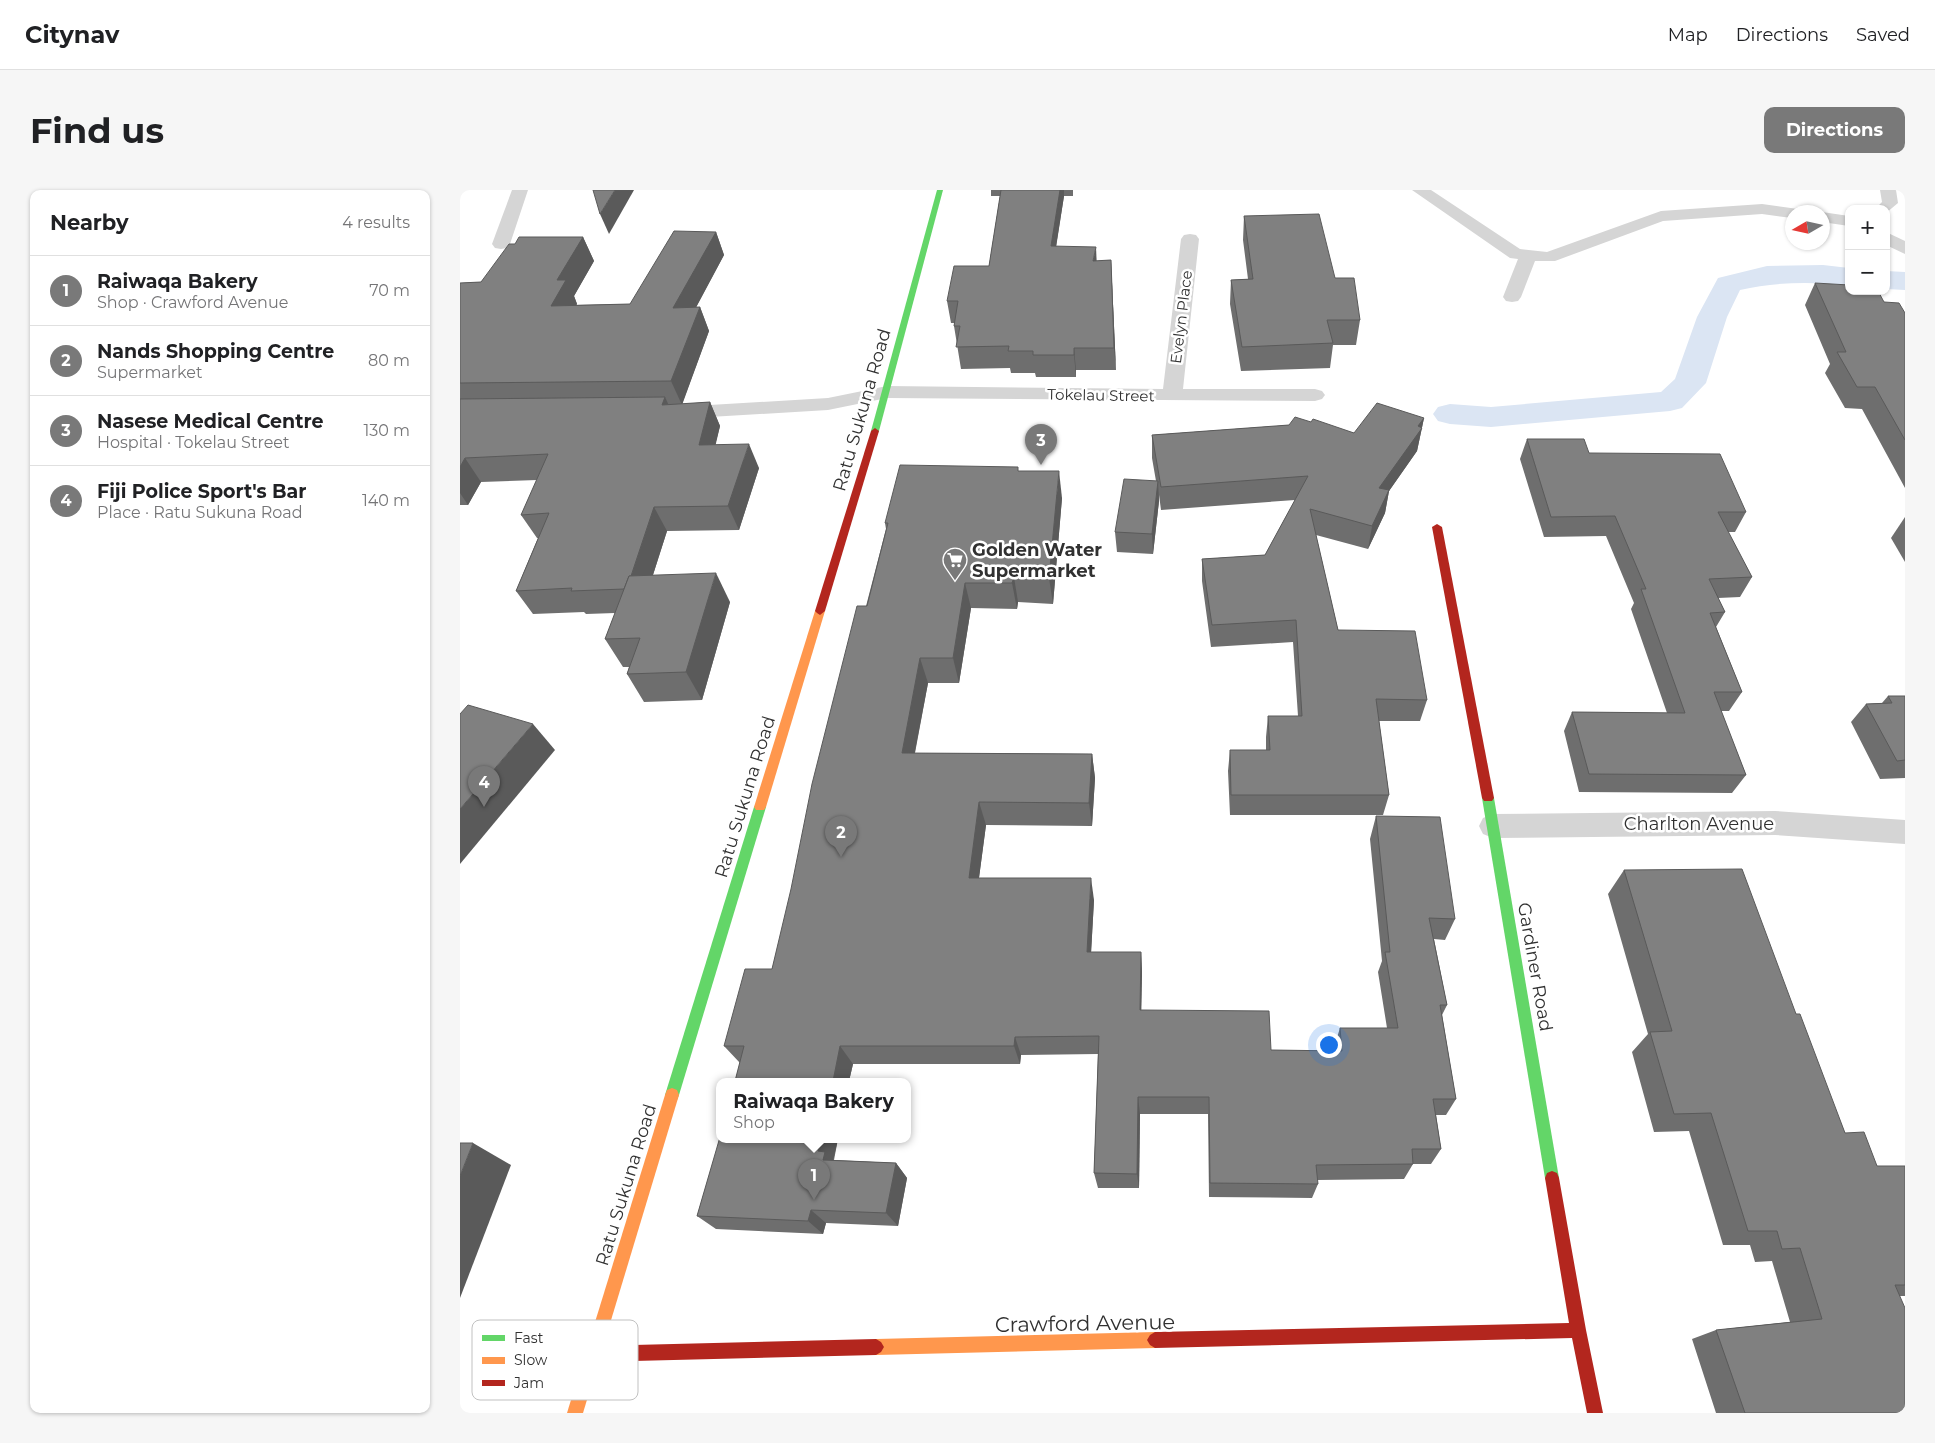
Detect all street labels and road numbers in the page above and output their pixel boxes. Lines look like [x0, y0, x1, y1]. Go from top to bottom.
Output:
street label: Evelyn Place [1166, 269, 1196, 365]
street label: Ratu Sukuna Road [828, 326, 896, 494]
street label: Tokelau Street [1047, 385, 1155, 405]
street label: Ratu Sukuna Road [710, 713, 780, 881]
street label: Charlton Avenue [1624, 813, 1774, 835]
street label: Gardiner Road [1513, 901, 1557, 1033]
street label: Ratu Sukuna Road [591, 1101, 661, 1269]
street label: Crawford Avenue [995, 1309, 1175, 1337]

